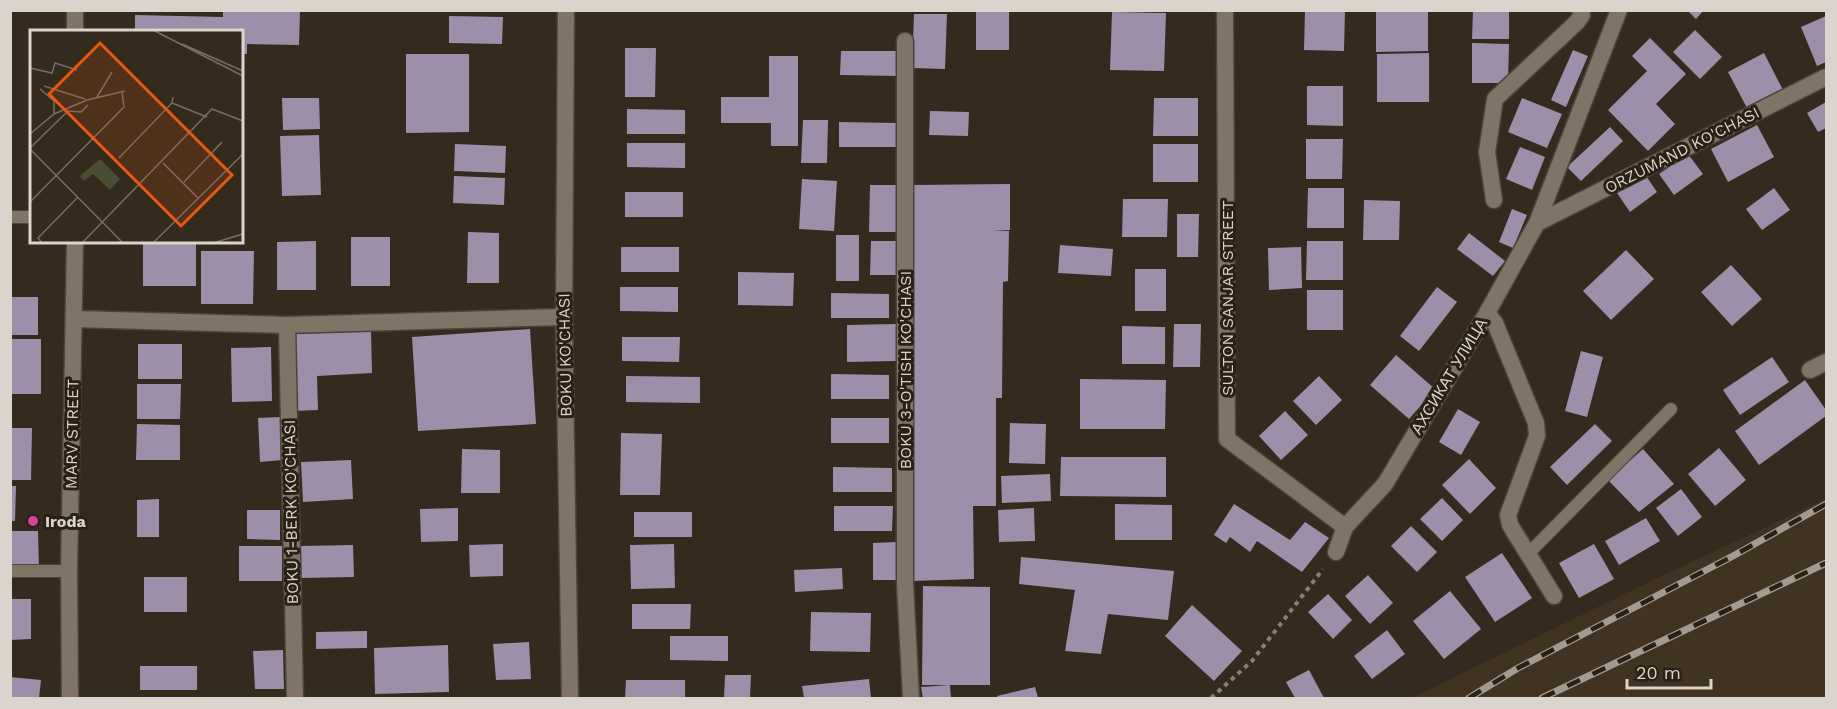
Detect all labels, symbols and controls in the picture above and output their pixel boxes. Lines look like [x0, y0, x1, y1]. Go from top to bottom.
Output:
inset map [30, 30, 243, 243]
street label: ORZUMAND KO'CHASI [1602, 103, 1762, 197]
street label: SULTON SANJAR STREET [1218, 200, 1237, 396]
street label: BOKU 3-O'TISH KO'CHASI [896, 271, 915, 469]
street label: BOKU KO'CHASI [554, 293, 576, 417]
street label: АХСИКАТ УЛИЦА [1407, 314, 1491, 437]
street label: MARV STREET [62, 378, 82, 489]
street label: BOKU 1-BERK KO'CHASI [280, 419, 302, 605]
place label: Iroda [45, 512, 86, 531]
marker: Iroda [26, 514, 40, 528]
scale bar [1627, 652, 1711, 690]
text: 20 m [1636, 662, 1681, 683]

